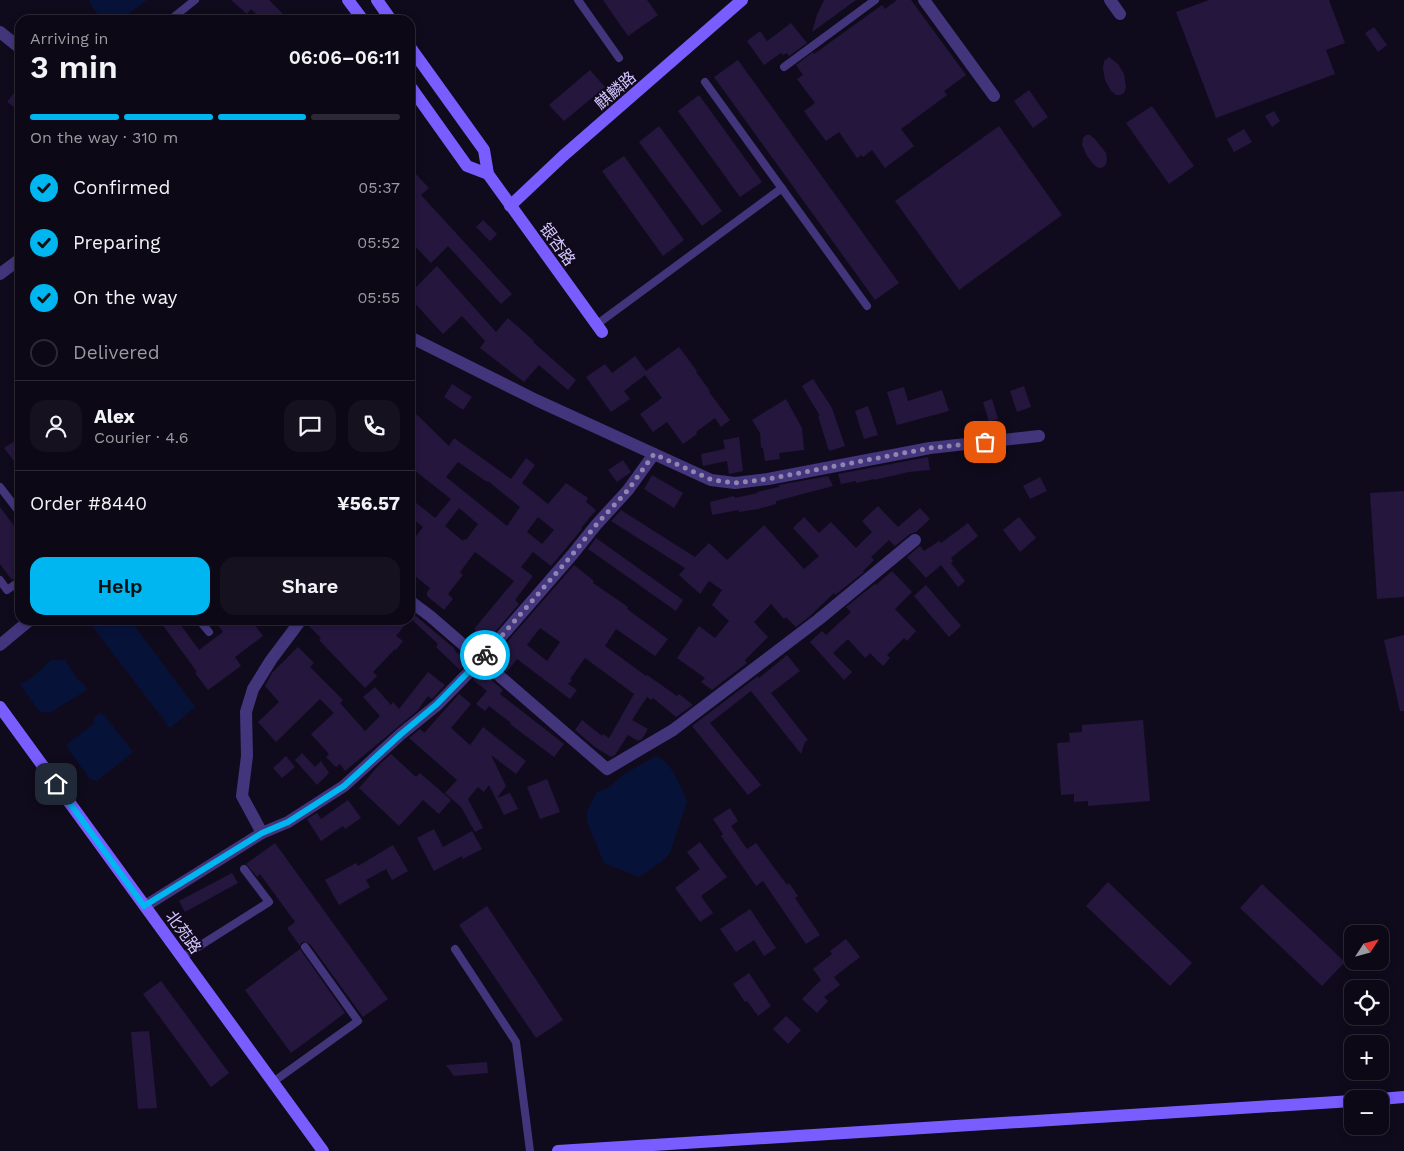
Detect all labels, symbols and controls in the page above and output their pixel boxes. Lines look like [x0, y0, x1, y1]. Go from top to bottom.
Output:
text: Arriving in [30, 29, 108, 48]
text: 06:06–06:11 [289, 46, 400, 69]
text: 3 min [30, 48, 118, 86]
street label: 麒麟路 [591, 67, 640, 113]
text: On the way · 310 m [30, 128, 178, 147]
icon: check [30, 174, 58, 202]
text: Confirmed [73, 176, 170, 199]
text: 05:37 [358, 178, 400, 197]
street label: 银杏路 [536, 219, 579, 269]
icon: check [30, 229, 58, 257]
text: Preparing [73, 231, 160, 254]
text: 05:52 [357, 233, 400, 252]
icon: check [30, 284, 58, 312]
text: On the way [73, 286, 177, 309]
text: 05:55 [357, 288, 400, 307]
text: Delivered [73, 341, 160, 364]
button: person [30, 400, 82, 452]
button: chat [284, 400, 336, 452]
button: phone [348, 400, 400, 452]
text: Alex [94, 405, 135, 428]
pin [964, 421, 1006, 463]
text: Courier · 4.6 [94, 428, 189, 447]
icon: bag [971, 428, 999, 456]
text: Order #8440 [30, 492, 147, 515]
text: ¥56.57 [337, 492, 400, 515]
button: Help [30, 557, 210, 615]
button: Share [220, 557, 400, 615]
courier [460, 630, 510, 680]
icon: bike [471, 641, 499, 669]
pin [35, 763, 77, 805]
icon: home [42, 770, 70, 798]
street label: 北苑路 [162, 907, 205, 957]
north arrow [1344, 925, 1389, 970]
map controls [1344, 925, 1389, 1135]
button: locate [1344, 980, 1389, 1025]
button: + [1344, 1035, 1389, 1080]
button: − [1344, 1090, 1389, 1135]

